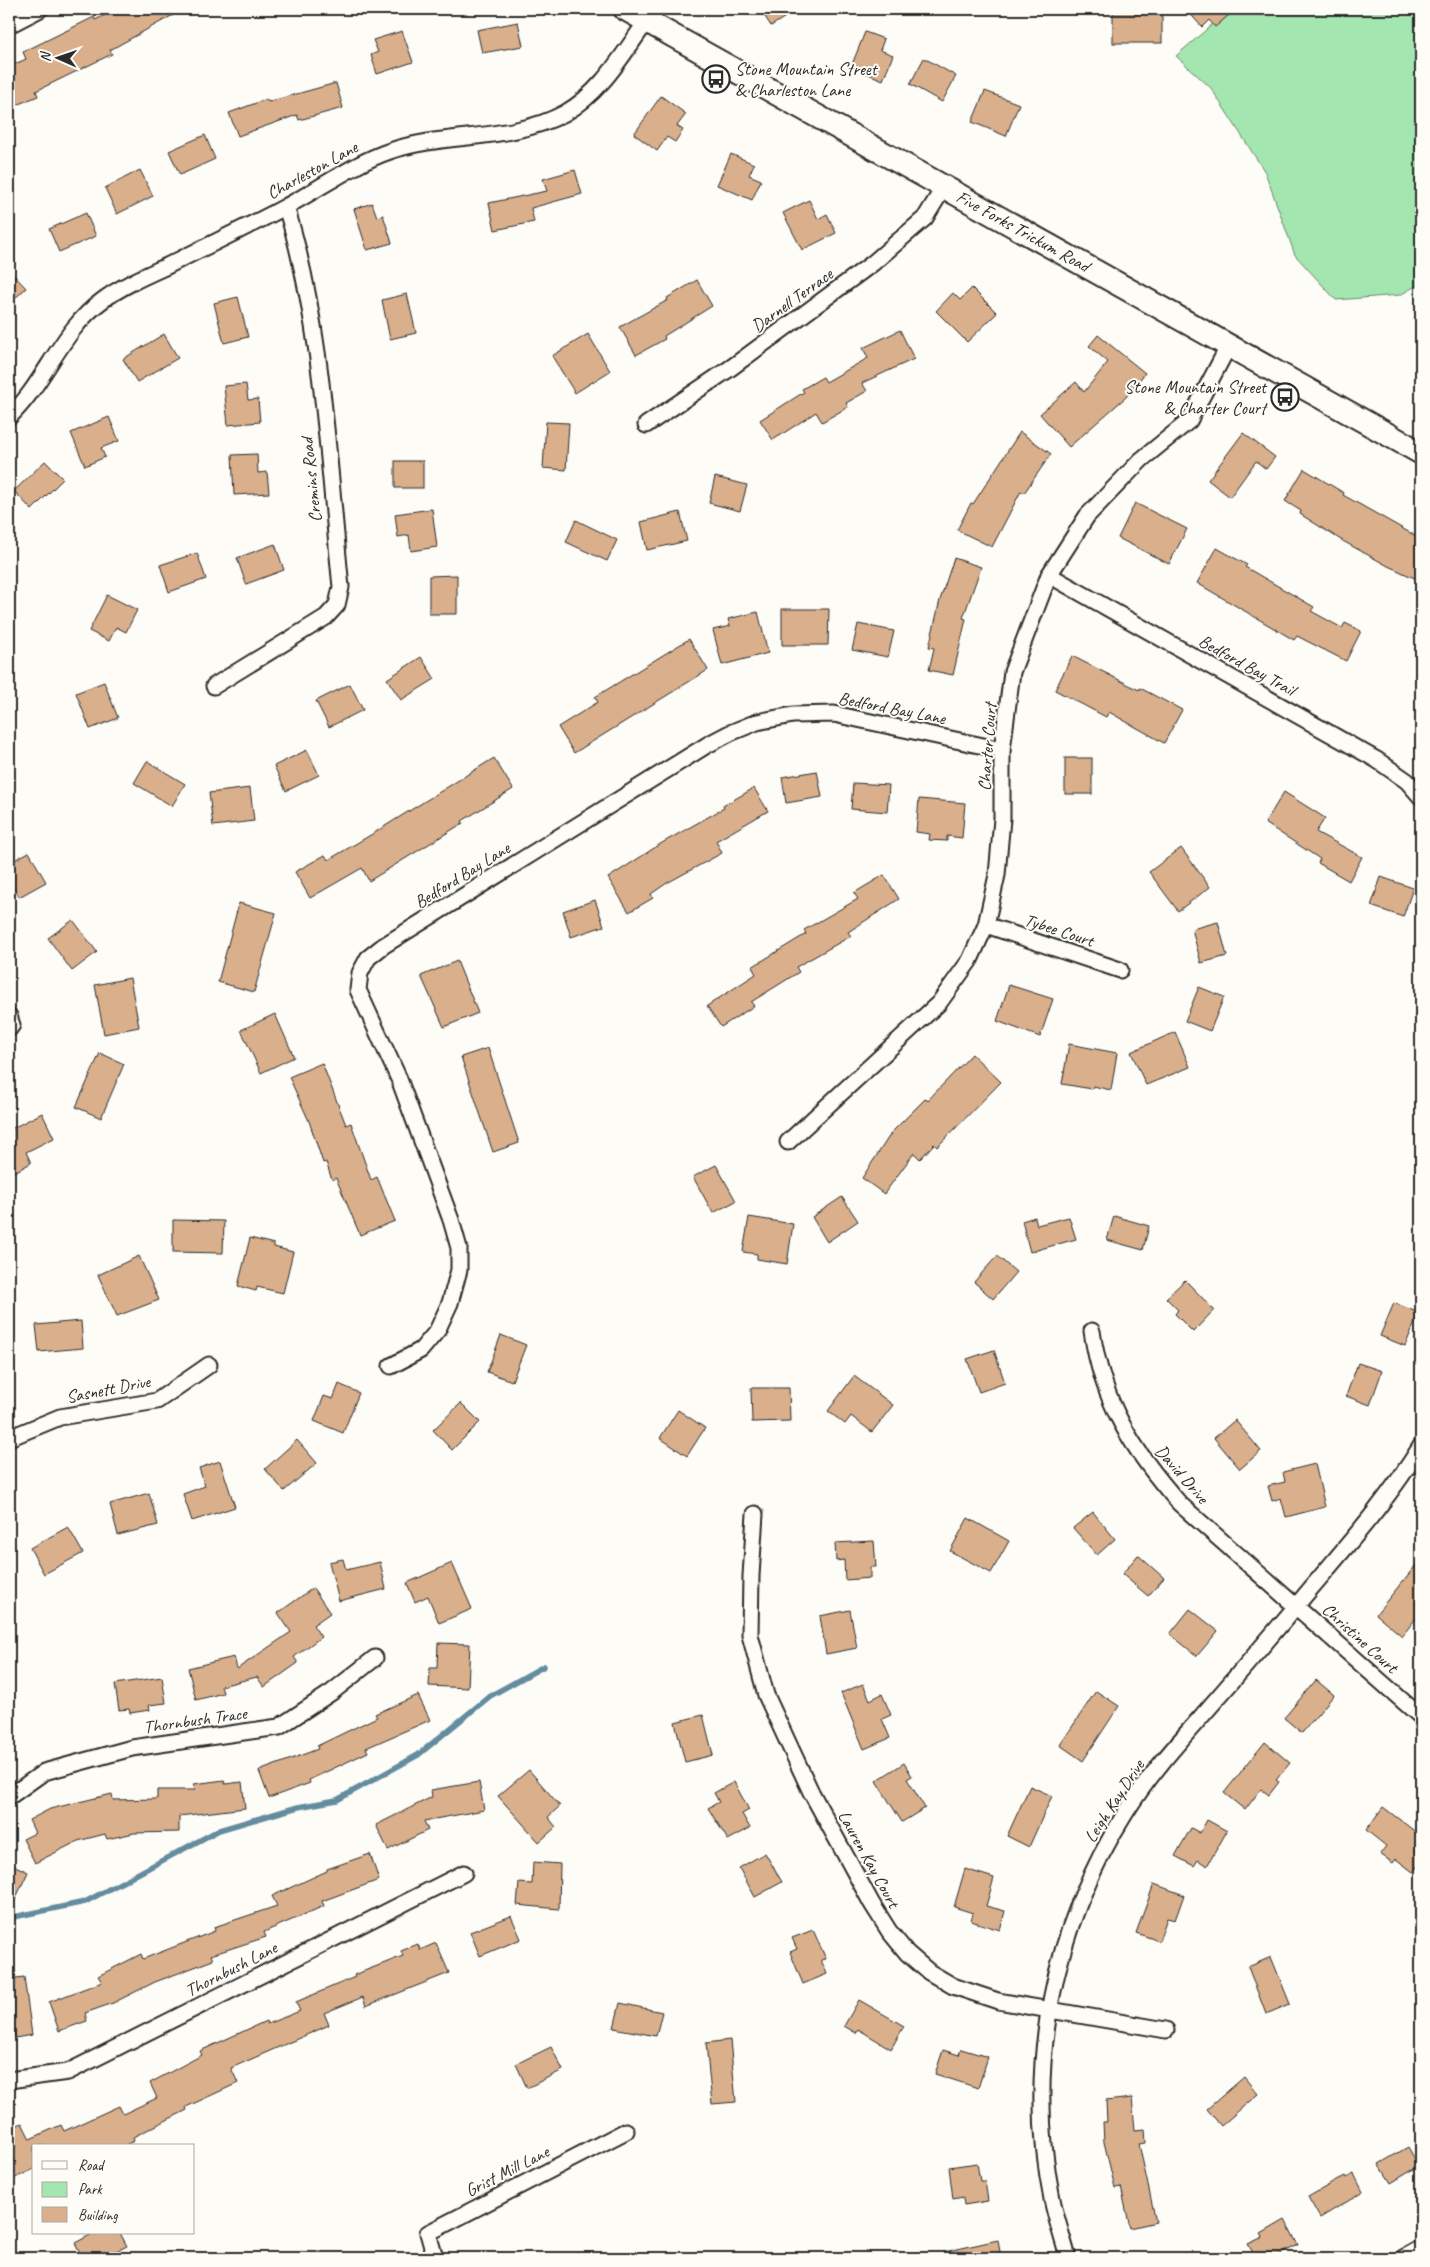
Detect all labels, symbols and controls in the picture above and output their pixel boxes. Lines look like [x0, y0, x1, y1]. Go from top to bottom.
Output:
north arrow [32, 32, 82, 82]
text: N [37, 51, 54, 62]
place label: Stone Mountain Street & Charleston Lane [735, 58, 879, 101]
bus stop icon: Stone Mountain Street & Charleston Lane [701, 64, 731, 94]
street label: Charleston Lane [263, 135, 362, 204]
street label: Five Forks Trickum Road [953, 185, 1096, 278]
street label: Darnell Terrace [747, 262, 838, 337]
place label: Stone Mountain Street & Charter Court [1124, 376, 1269, 419]
bus stop icon: Stone Mountain Street & Charter Court [1270, 382, 1300, 412]
street label: Cremins Road [295, 434, 326, 523]
street label: Bedford Bay Trail [1195, 629, 1302, 702]
street label: Bedford Bay Lane [837, 687, 948, 729]
street label: Charter Court [973, 699, 1001, 792]
street label: Bedford Bay Lane [410, 836, 515, 913]
street label: Tybee Court [1022, 908, 1098, 952]
street label: Sasnett Drive [64, 1370, 153, 1408]
street label: David Drive [1150, 1440, 1214, 1509]
street label: Christine Court [1318, 1598, 1404, 1679]
street label: Thornbush Trace [142, 1702, 249, 1738]
street label: Leigh Kay Drive [1079, 1755, 1149, 1846]
street label: Lauren Kay Court [833, 1807, 906, 1913]
street label: Thornbush Lane [181, 1936, 282, 2002]
street label: Grist Mill Lane [462, 2140, 554, 2201]
legend [32, 2144, 195, 2234]
text: Road [78, 2156, 105, 2175]
text: Park [78, 2180, 103, 2199]
text: Building [78, 2206, 118, 2225]

